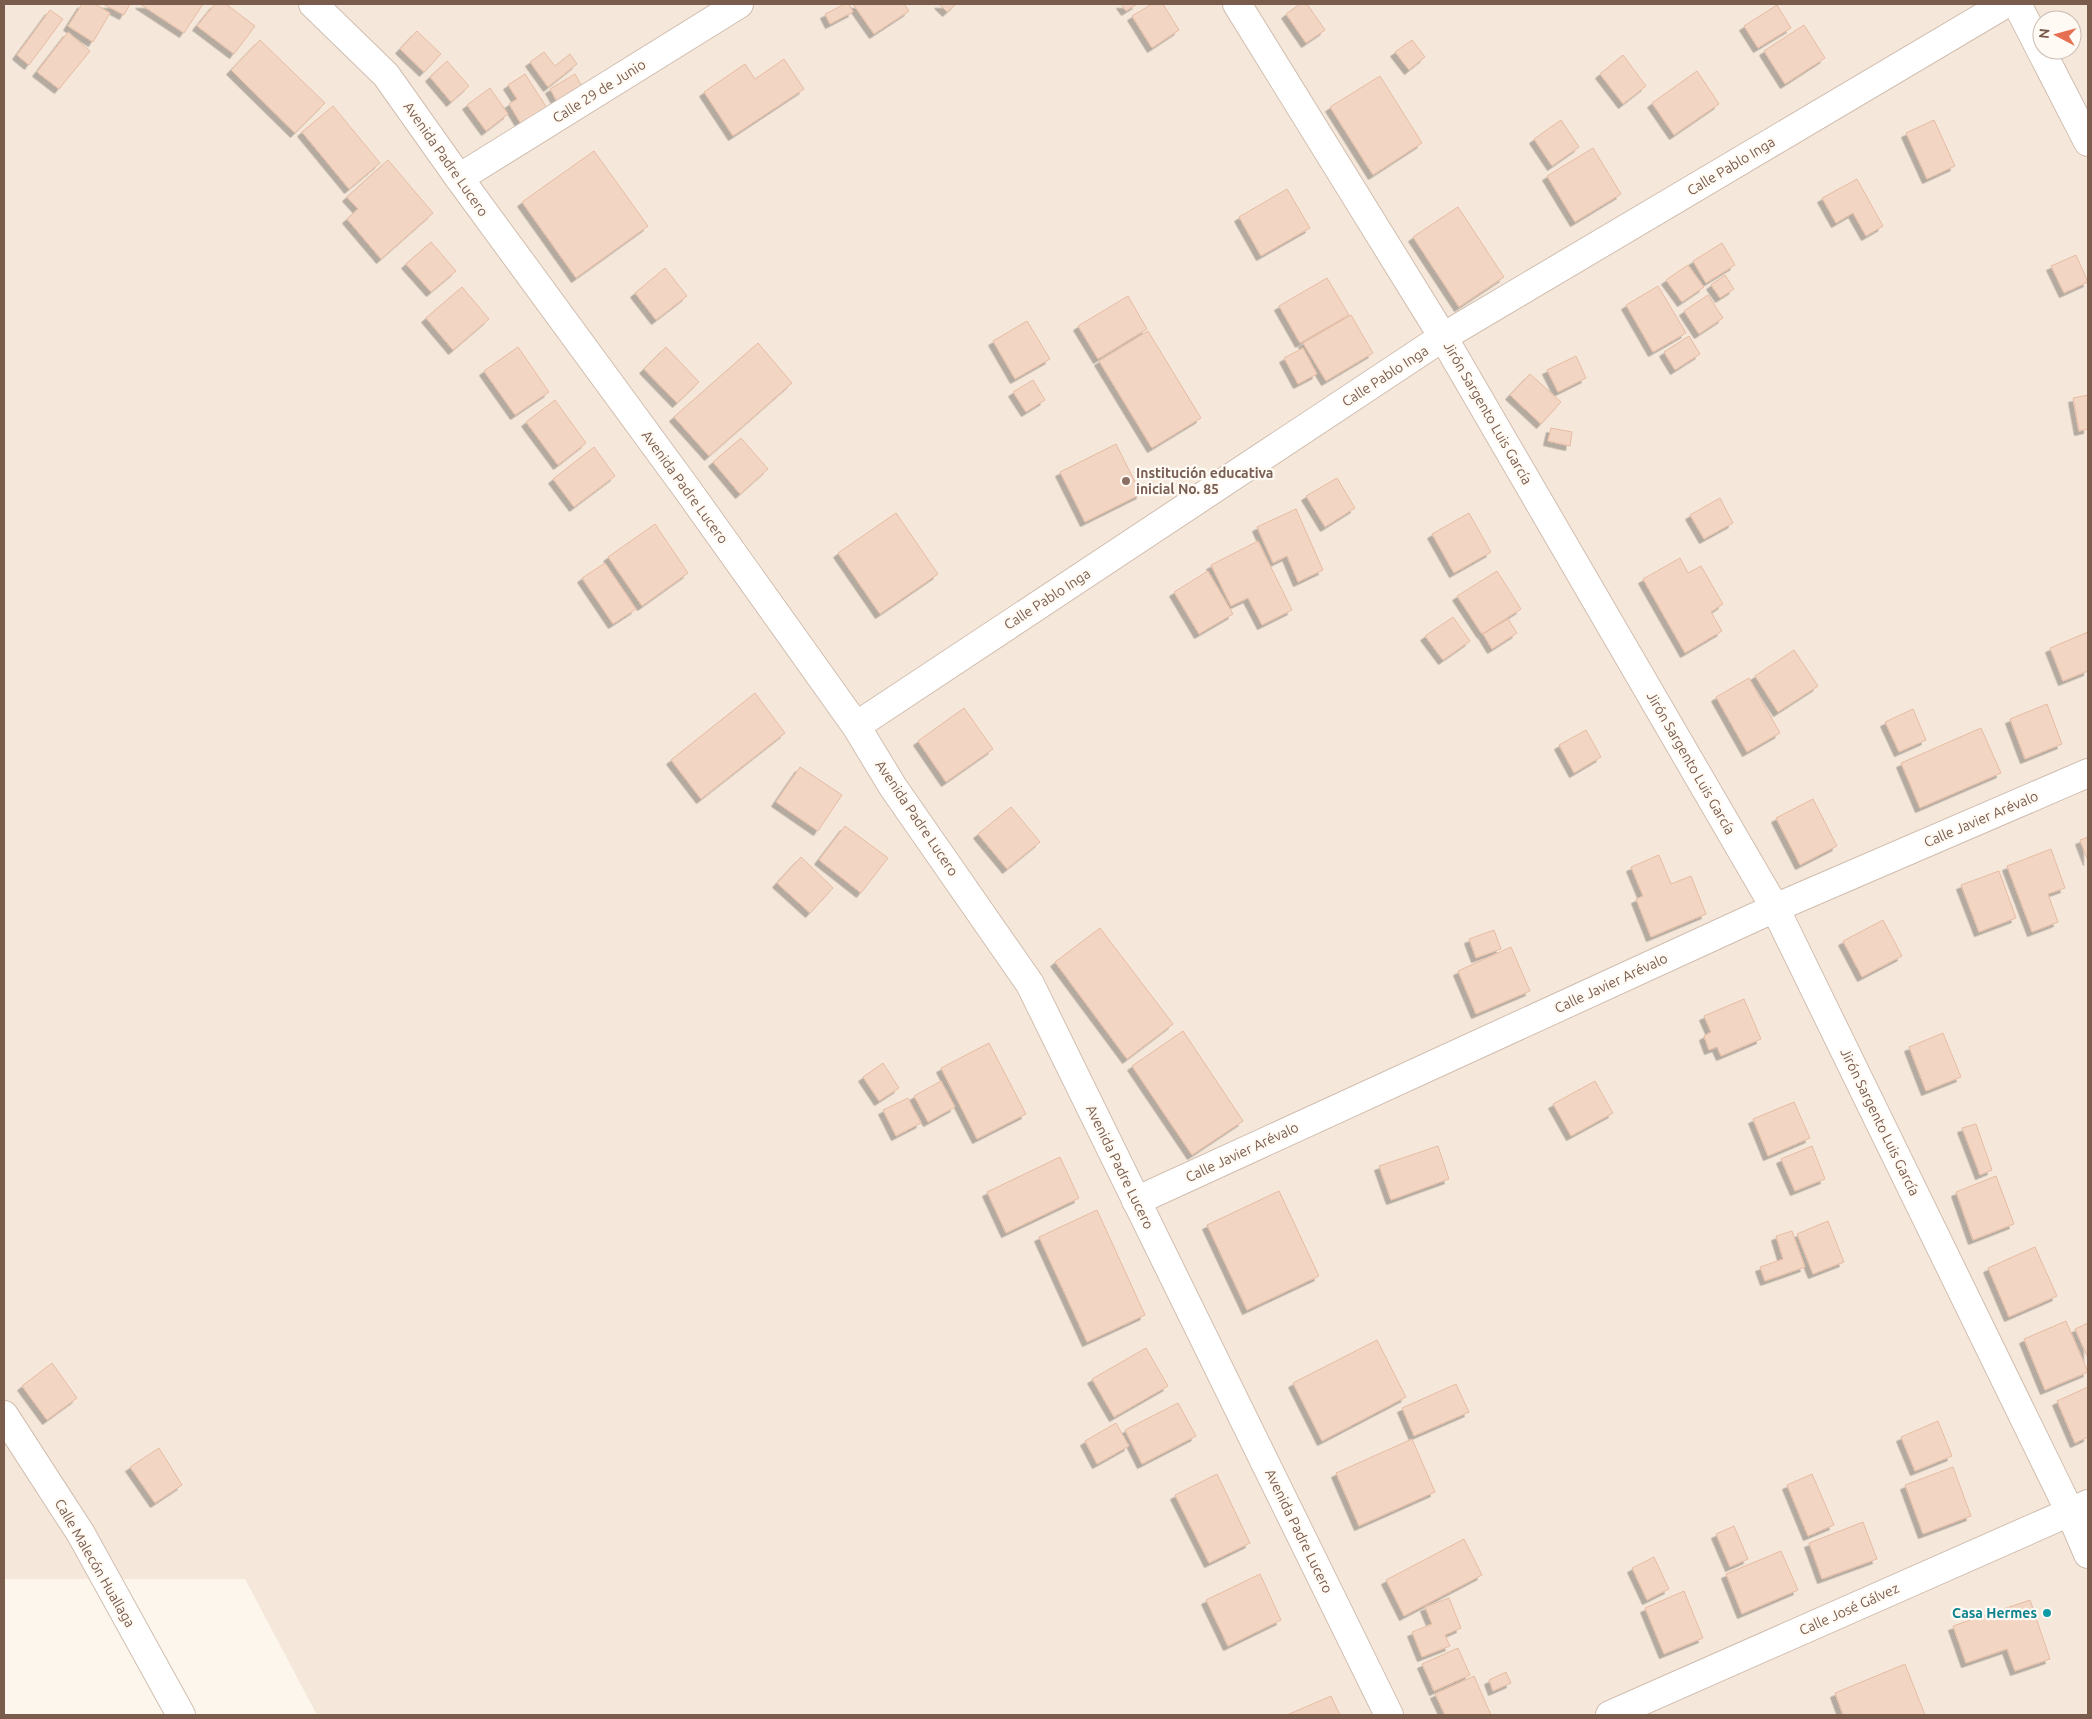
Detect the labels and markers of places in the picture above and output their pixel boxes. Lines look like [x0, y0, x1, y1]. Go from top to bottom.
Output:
place label: Institución educativa inicial No. 85 [1136, 465, 1273, 497]
marker: Institución educativa inicial No. 85 [1120, 475, 1132, 487]
place label: Casa Hermes [1952, 1605, 2037, 1621]
marker: Casa Hermes [2041, 1607, 2053, 1619]

